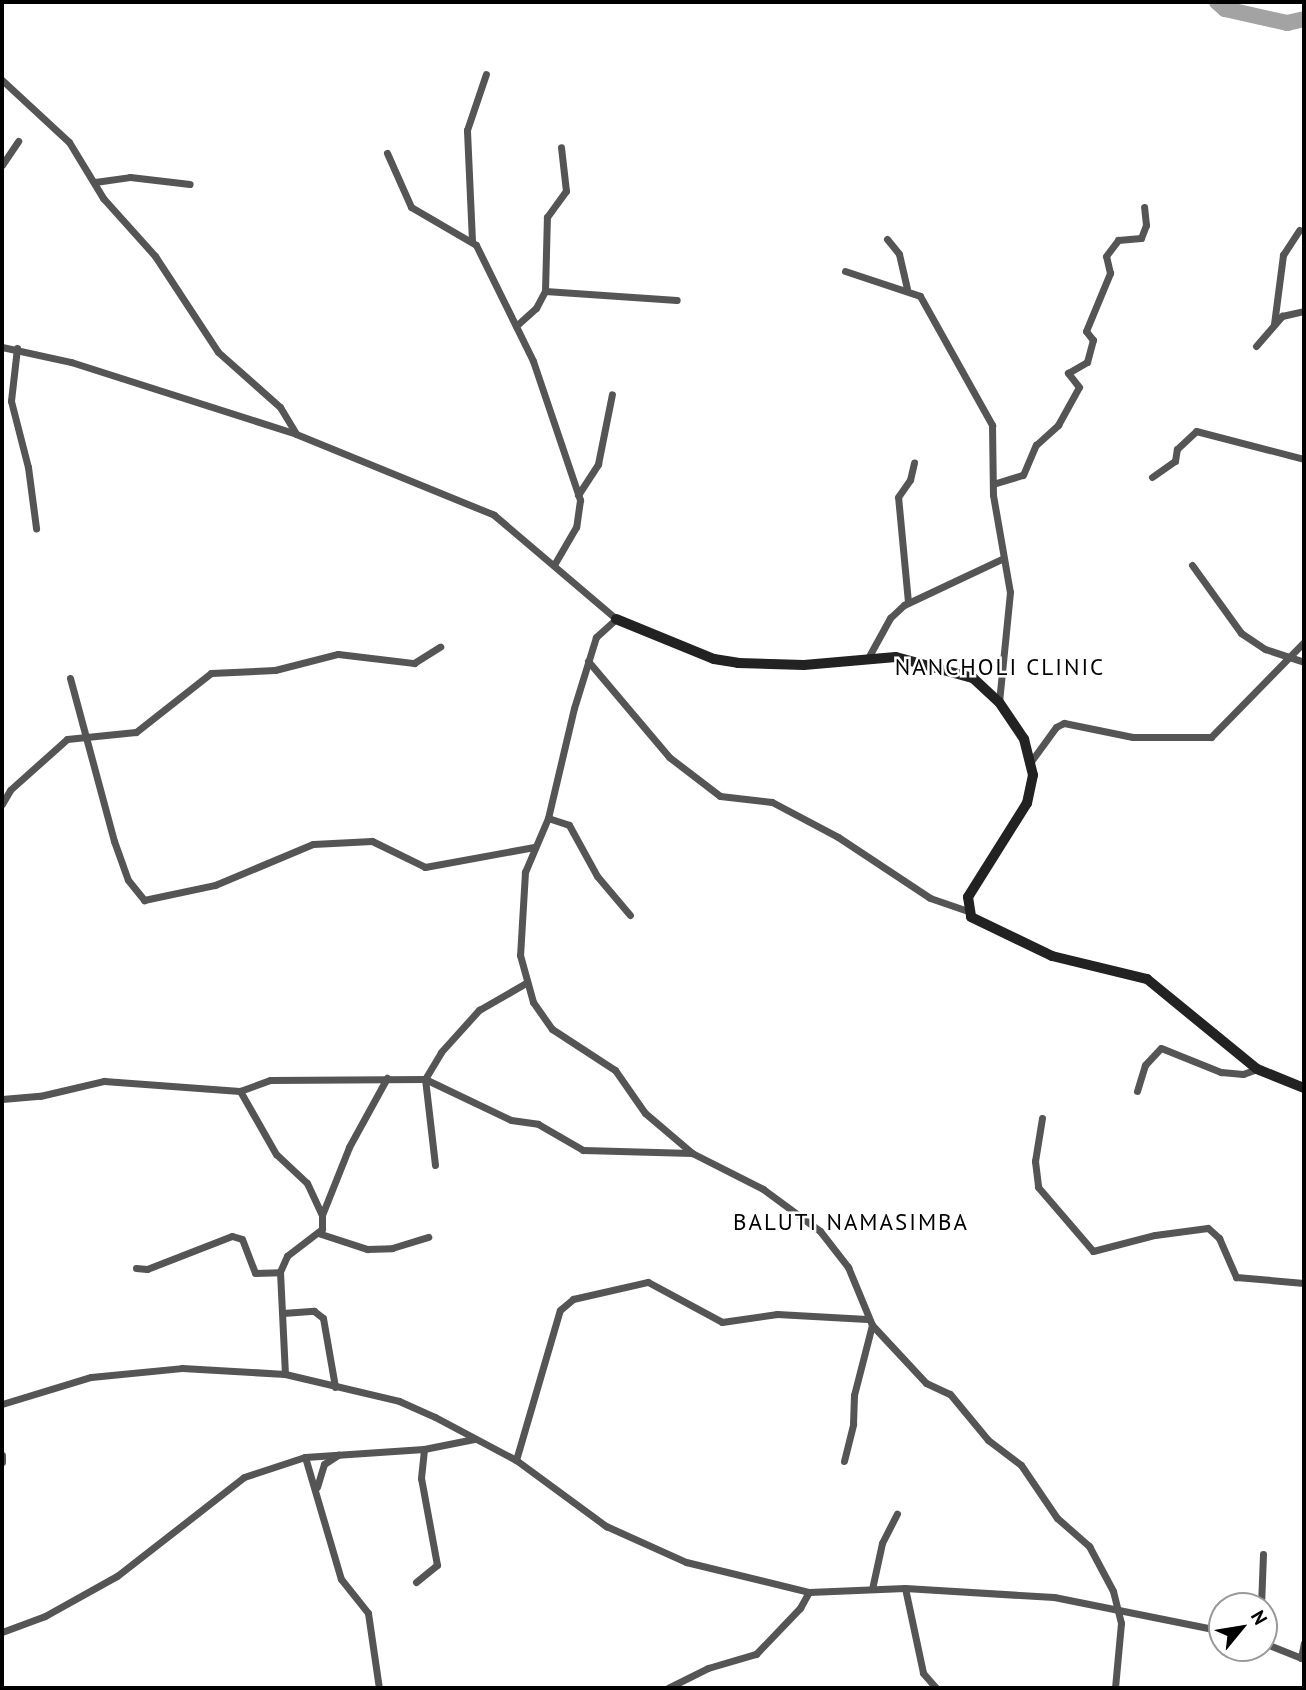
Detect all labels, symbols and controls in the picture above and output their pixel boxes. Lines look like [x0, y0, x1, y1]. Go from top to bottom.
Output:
district label: NANCHOLI CLINIC [897, 653, 1103, 681]
district label: BALUTI NAMASIMBA [735, 1208, 967, 1236]
north arrow [1208, 1592, 1278, 1662]
text: N [1246, 1606, 1273, 1629]

